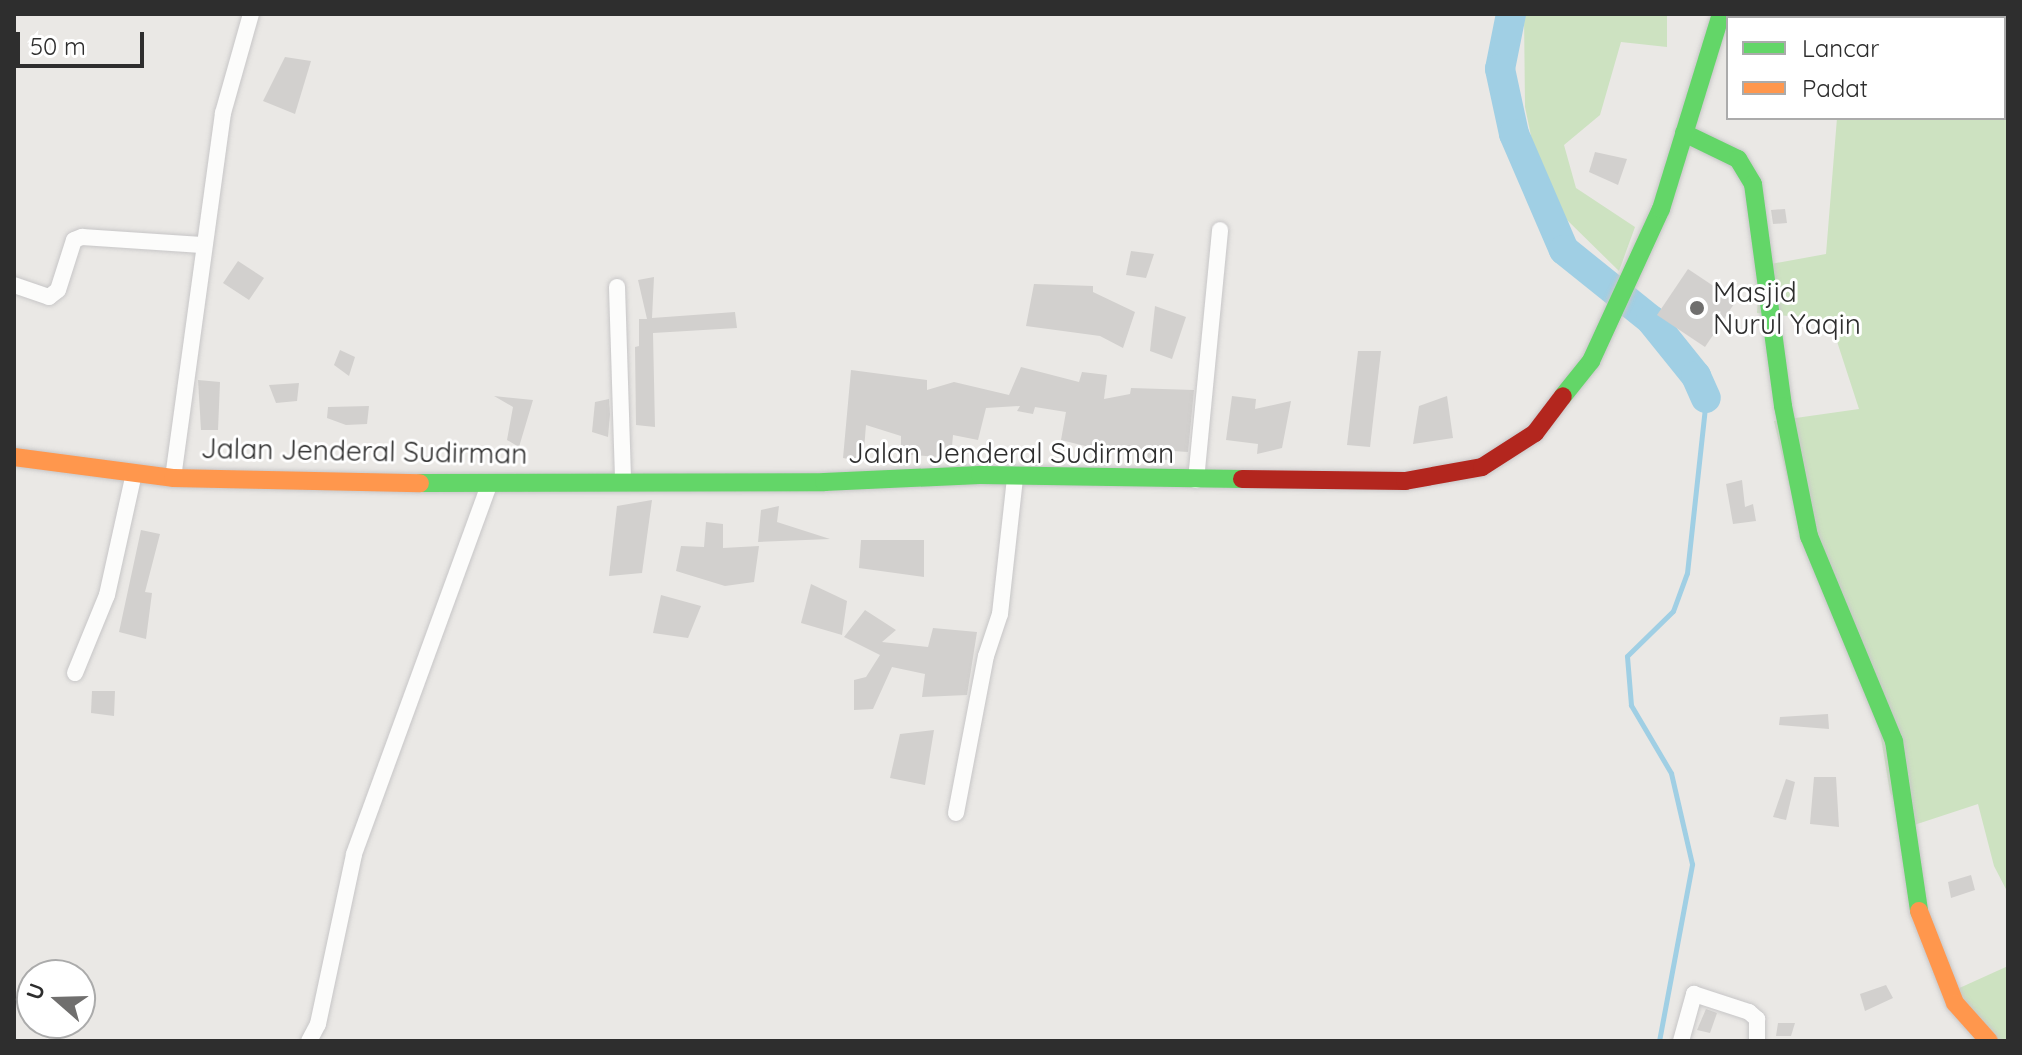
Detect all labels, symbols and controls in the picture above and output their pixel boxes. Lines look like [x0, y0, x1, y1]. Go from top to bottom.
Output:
scale bar [20, 16, 148, 66]
legend [1726, 16, 2006, 120]
text: 50 m [30, 31, 86, 61]
text: Lancar [1802, 33, 1879, 63]
text: Padat [1802, 73, 1868, 103]
place label: Masjid Nurul Yaqin [1713, 275, 1861, 341]
marker: Masjid Nurul Yaqin [1688, 299, 1706, 317]
street label: Jalan Jenderal Sudirman [200, 431, 528, 471]
street label: Jalan Jenderal Sudirman [848, 436, 1174, 470]
north arrow [16, 959, 96, 1039]
text: U [20, 979, 51, 1004]

